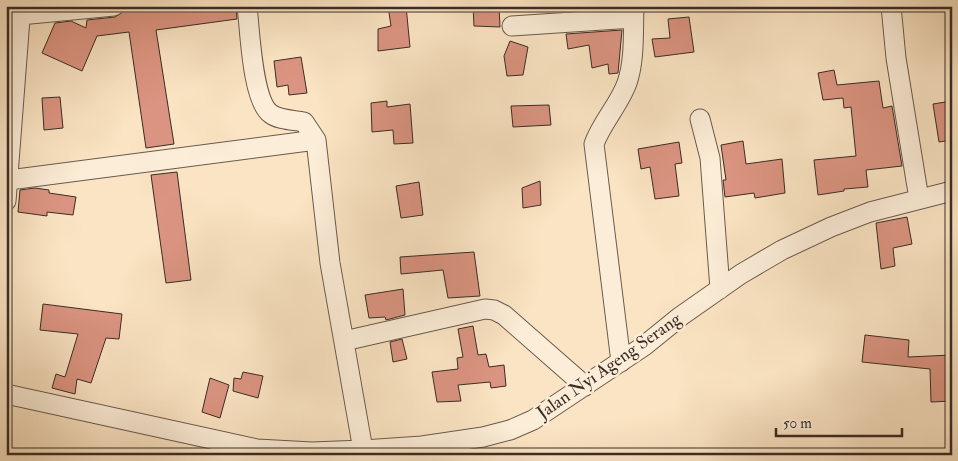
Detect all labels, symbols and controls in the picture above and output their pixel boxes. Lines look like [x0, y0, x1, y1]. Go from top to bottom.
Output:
street label: Jalan Nyi Ageng Serang [532, 307, 687, 425]
scale bar [776, 406, 902, 438]
text: 50 m [783, 414, 812, 433]

